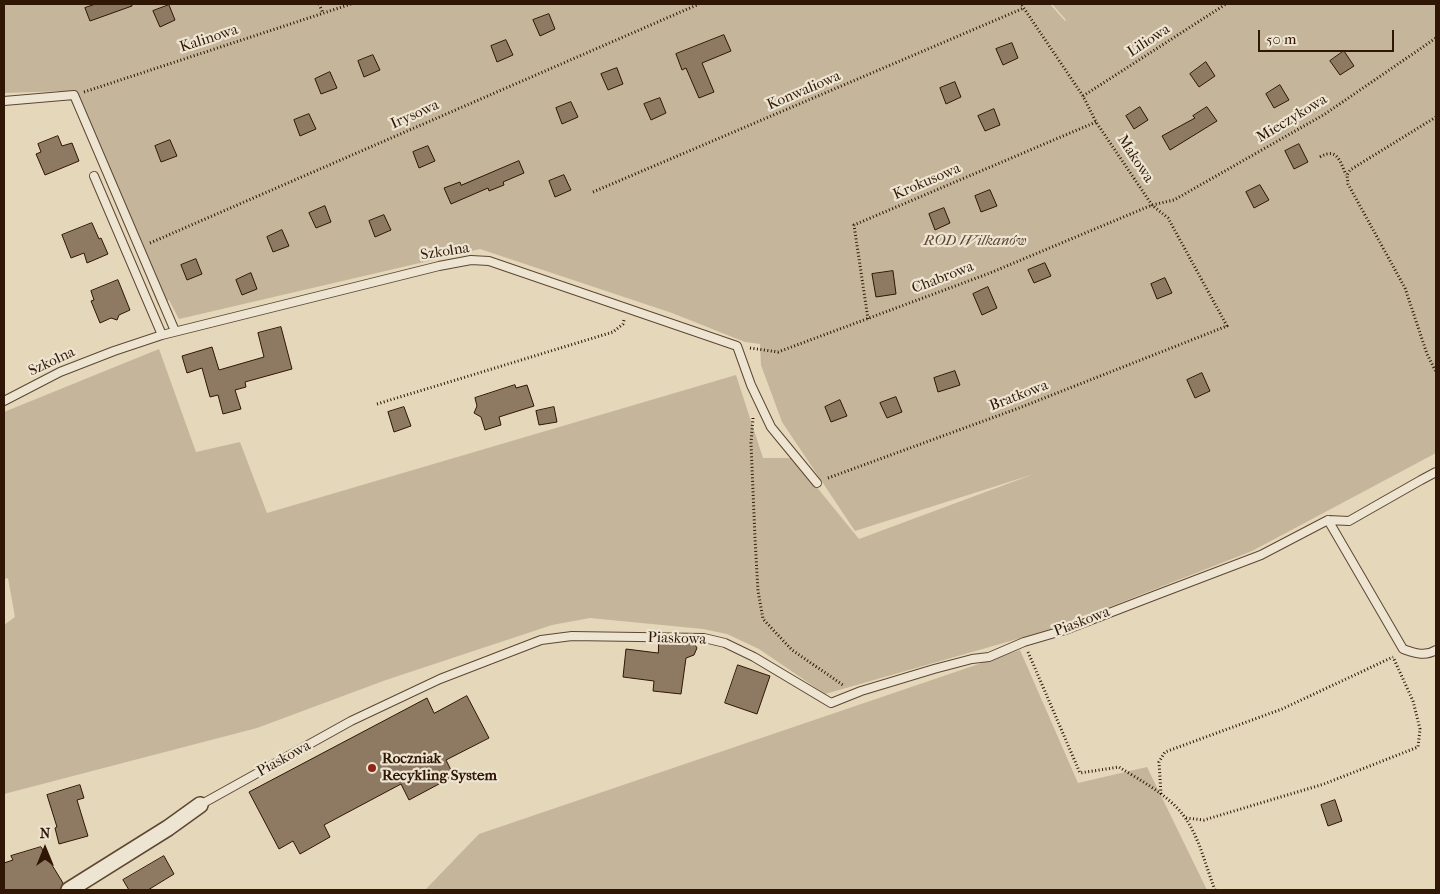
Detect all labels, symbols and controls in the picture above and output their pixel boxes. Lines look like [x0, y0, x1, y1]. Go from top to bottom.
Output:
scale bar [1260, 20, 1396, 52]
street label: Kalinowa [177, 21, 241, 57]
street label: Liliowa [1124, 21, 1174, 61]
text: 50 m [1266, 30, 1296, 48]
street label: Konwaliowa [764, 67, 844, 115]
street label: Mieczykowa [1253, 91, 1331, 147]
street label: Irysowa [388, 96, 442, 134]
street label: Makowa [1113, 132, 1157, 186]
street label: Krokusowa [890, 160, 964, 204]
park label: ROD Wilkanów [924, 232, 1026, 250]
street label: Szkolna [419, 239, 471, 265]
street label: Chabrowa [910, 258, 976, 298]
street label: Szkolna [26, 343, 78, 381]
street label: Bratkowa [987, 377, 1051, 415]
street label: Piaskowa [1051, 603, 1113, 641]
street label: Piaskowa [647, 629, 707, 649]
street label: Piaskowa [254, 737, 314, 781]
place label: Roczniak Recykling System [382, 750, 497, 785]
marker: Roczniak Recykling System [366, 762, 378, 774]
north arrow [20, 824, 70, 874]
text: N [40, 825, 50, 842]

